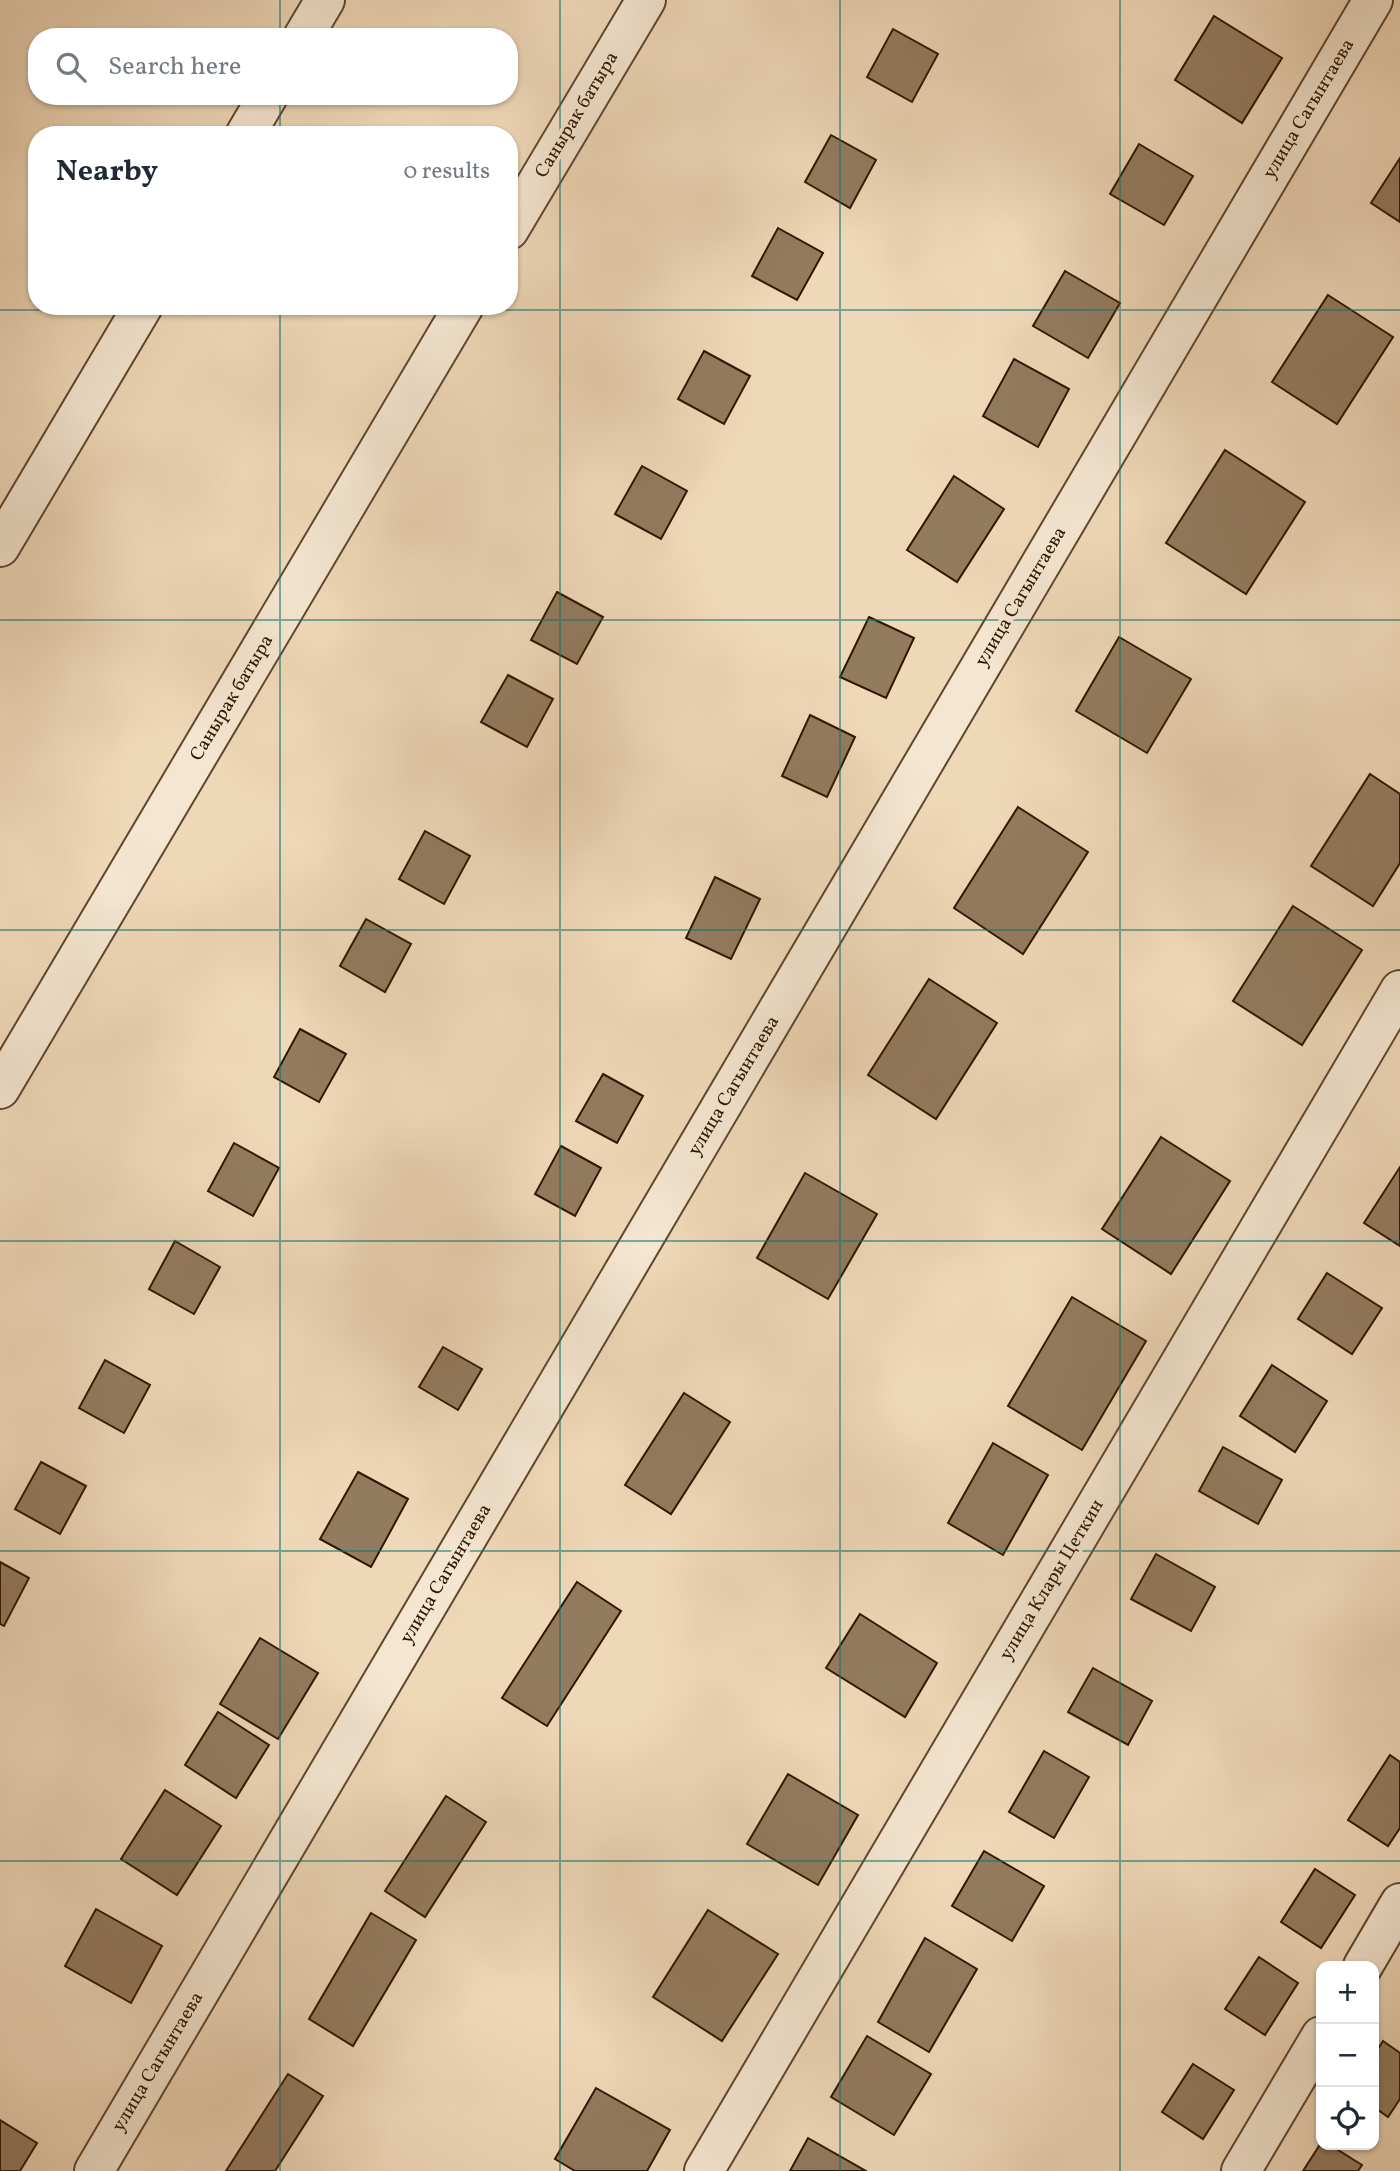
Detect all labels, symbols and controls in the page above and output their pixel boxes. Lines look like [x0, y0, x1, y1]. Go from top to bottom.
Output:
search box [28, 28, 518, 105]
street label: улица Сагынтаева [1257, 34, 1361, 184]
street label: Санырак батыра [529, 47, 625, 183]
icon: search [52, 48, 90, 86]
text: Search here [108, 49, 241, 85]
text: Nearby [56, 151, 158, 193]
text: 0 results [403, 156, 490, 188]
street label: улица Сагынтаева [969, 522, 1073, 672]
street label: Санырак батыра [184, 630, 280, 766]
street label: улица Сагынтаева [682, 1011, 786, 1161]
street label: улица Клары Цеткин [994, 1495, 1110, 1665]
street label: улица Сагынтаева [394, 1499, 498, 1649]
map controls [1316, 1961, 1379, 2150]
button: + [1316, 1961, 1379, 2024]
street label: улица Сагынтаева [106, 1987, 210, 2137]
button: − [1316, 2024, 1379, 2087]
button: locate [1316, 2087, 1379, 2150]

